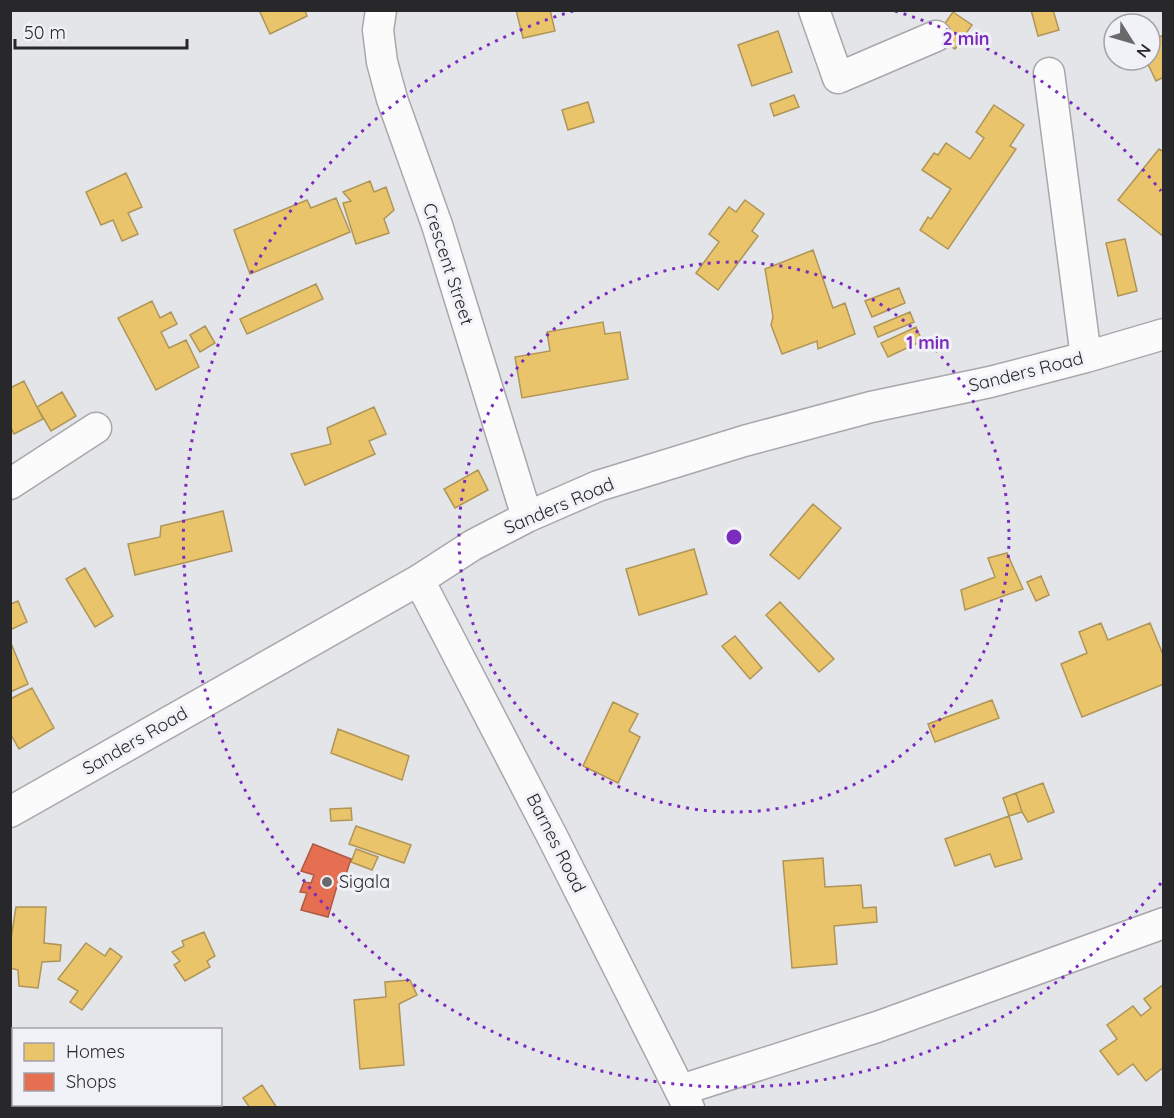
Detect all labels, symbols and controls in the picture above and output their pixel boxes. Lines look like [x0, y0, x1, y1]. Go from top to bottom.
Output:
scale bar [15, 12, 188, 50]
north arrow [1102, 12, 1162, 72]
text: 50 m [24, 21, 66, 44]
text: 2 min [943, 27, 989, 50]
text: N [1132, 40, 1156, 62]
street label: Crescent Street [418, 200, 479, 328]
text: 1 min [906, 331, 950, 354]
street label: Sanders Road [966, 346, 1086, 397]
street label: Sanders Road [500, 472, 617, 539]
centre of rings [724, 527, 744, 547]
street label: Sanders Road [78, 701, 191, 780]
street label: Barnes Road [522, 789, 591, 896]
place label: Sigala [339, 870, 390, 893]
marker: Sigala [320, 875, 334, 889]
legend [12, 1028, 222, 1106]
text: Homes [66, 1040, 125, 1063]
text: Shops [66, 1070, 117, 1093]

